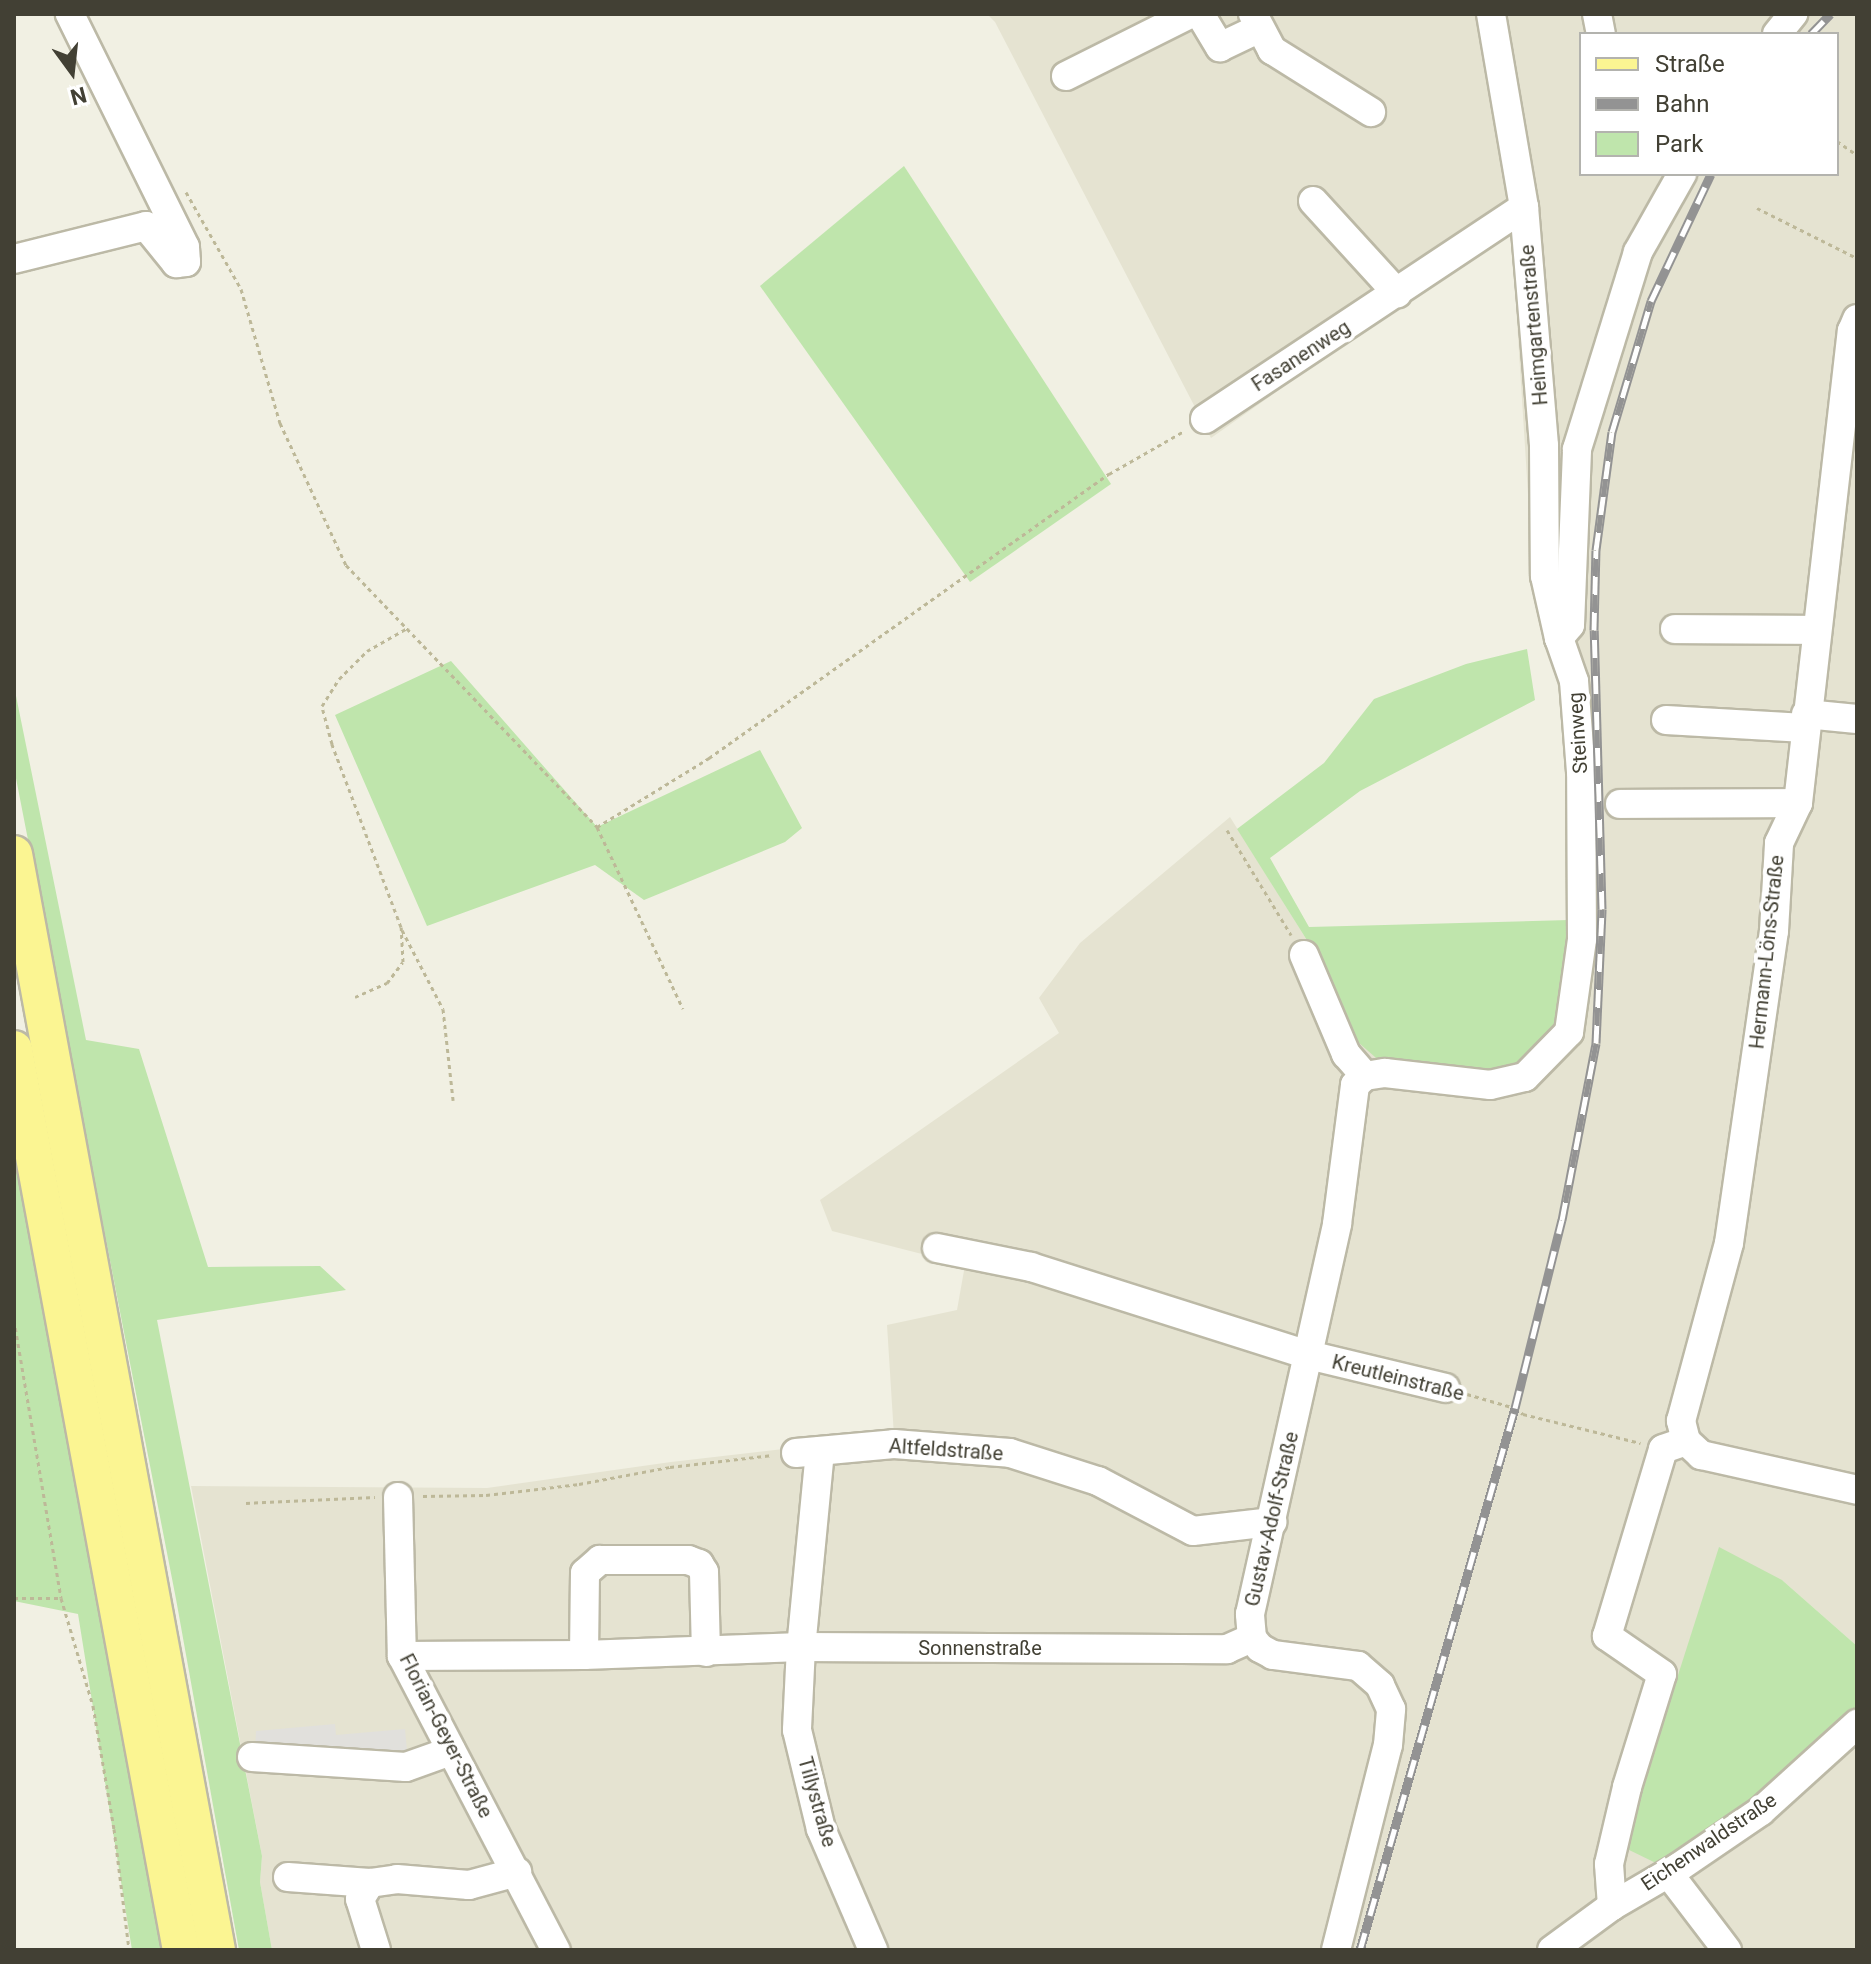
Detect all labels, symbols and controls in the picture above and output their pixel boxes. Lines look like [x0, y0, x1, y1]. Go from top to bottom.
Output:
north arrow [32, 32, 112, 112]
legend [1579, 32, 1839, 176]
text: Straße [1655, 50, 1725, 78]
text: N [68, 82, 89, 110]
text: Bahn [1655, 90, 1709, 118]
text: Park [1655, 130, 1703, 158]
street label: Heimgartenstraße [1515, 244, 1553, 406]
street label: Fasanenweg [1247, 315, 1355, 397]
street label: Steinweg [1563, 691, 1593, 775]
street label: Hermann-Löns-Straße [1745, 854, 1789, 1050]
street label: Kreutleinstraße [1329, 1350, 1467, 1406]
street label: Gustav-Adolf-Straße [1240, 1429, 1304, 1609]
street label: Altfeldstraße [888, 1434, 1004, 1466]
street label: Sonnenstraße [918, 1636, 1042, 1660]
street label: Florian-Geyer-Straße [394, 1650, 498, 1822]
street label: Tillystraße [793, 1754, 841, 1850]
street label: Eichenwaldstraße [1637, 1788, 1781, 1896]

